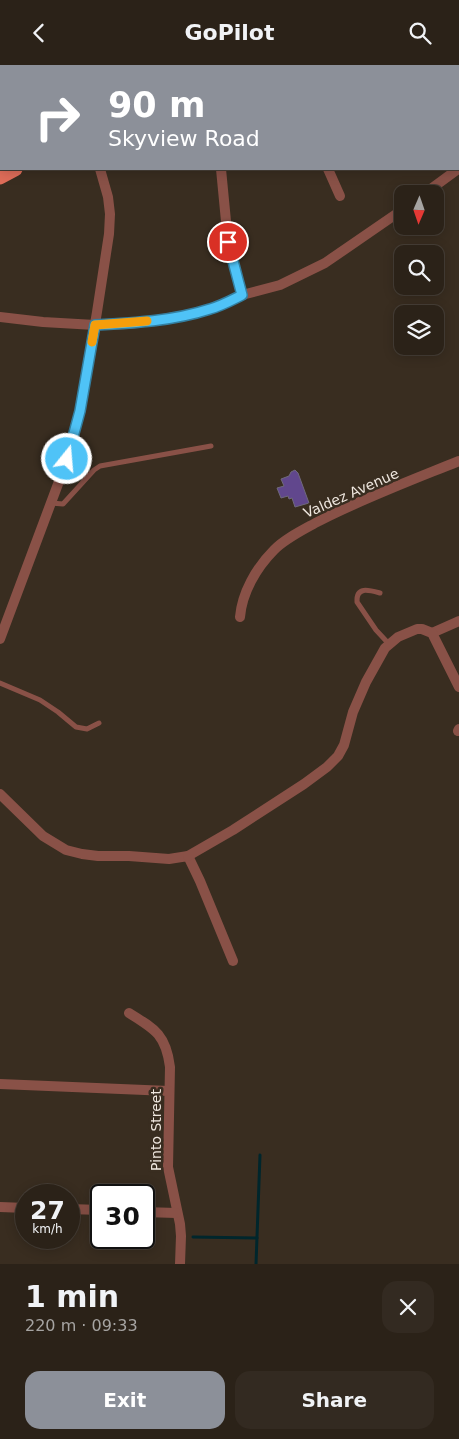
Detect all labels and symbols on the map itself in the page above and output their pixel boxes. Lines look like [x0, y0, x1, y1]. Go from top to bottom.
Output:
north arrow [394, 185, 444, 235]
pin [207, 221, 249, 263]
position arrow [40, 432, 92, 484]
street label: Valdez Avenue [301, 465, 401, 521]
street label: Pinto Street [148, 1089, 164, 1171]
speed limit sign: 30 [90, 1184, 155, 1249]

